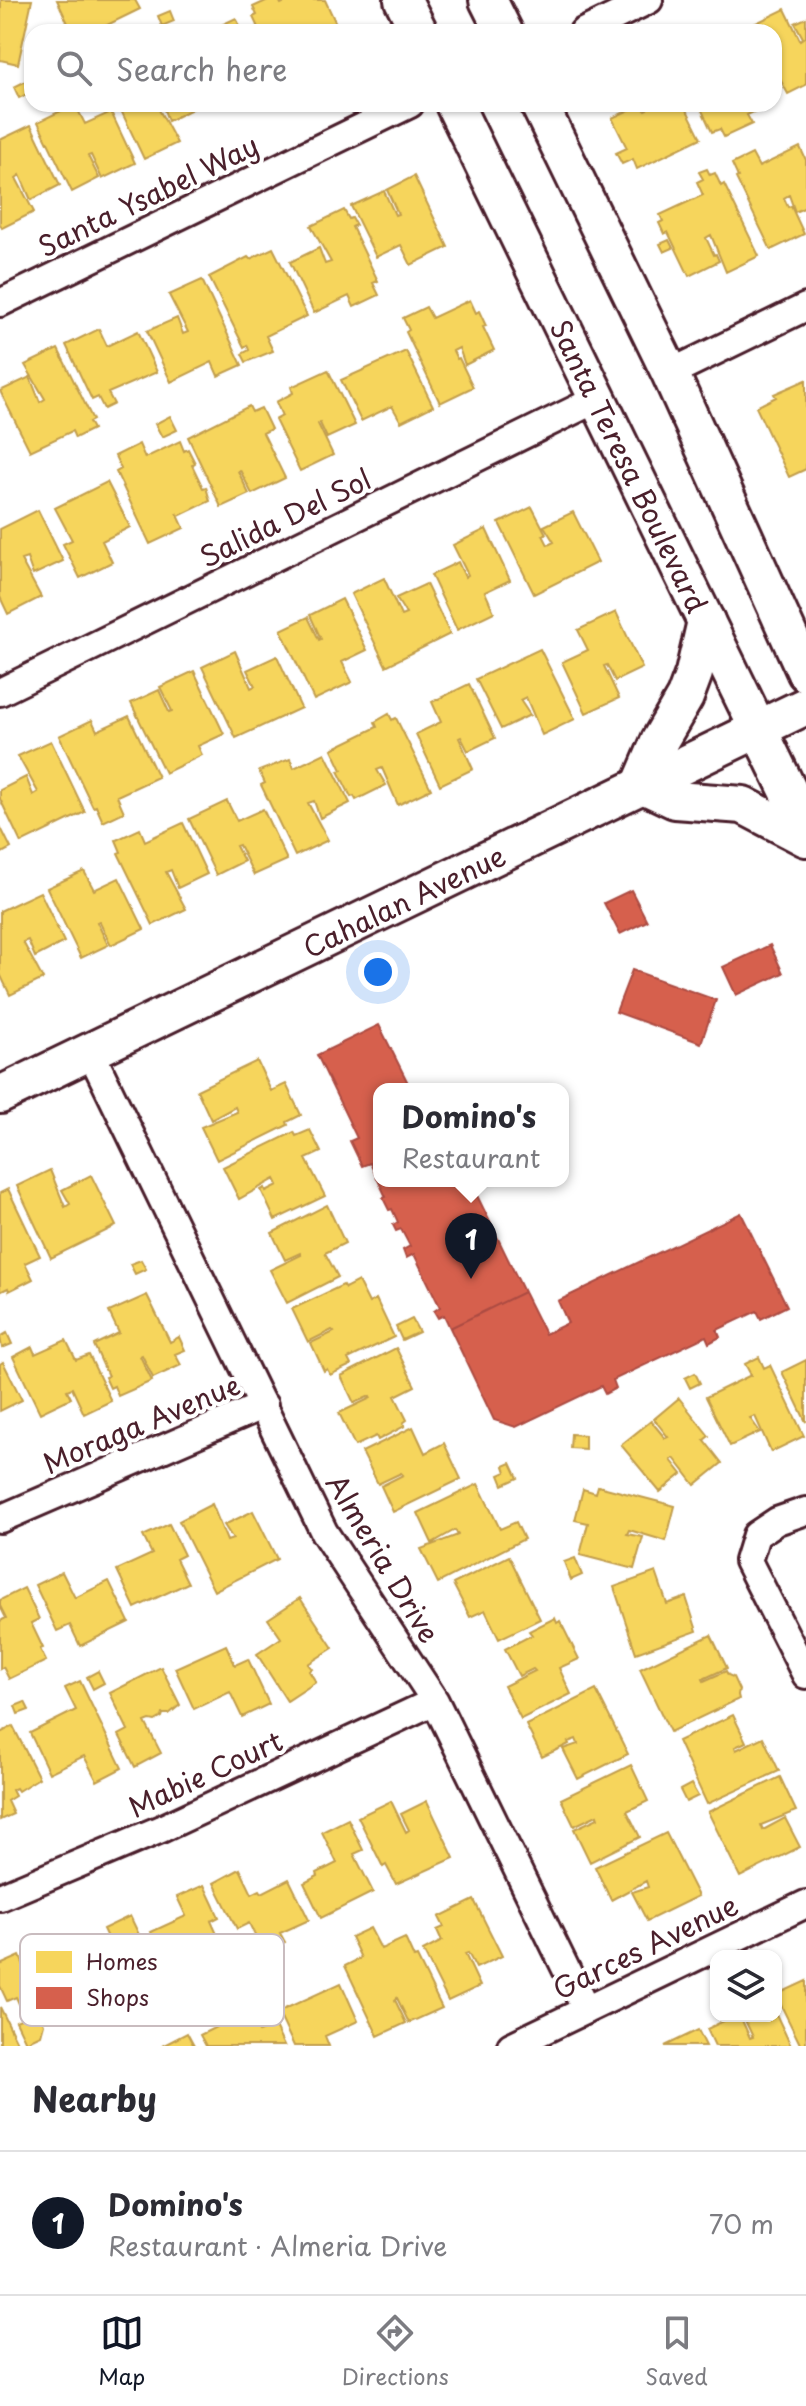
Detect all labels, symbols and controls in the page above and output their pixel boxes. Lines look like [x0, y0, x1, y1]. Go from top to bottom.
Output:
search box [24, 24, 782, 112]
icon: search [52, 46, 96, 90]
text: Search here [116, 46, 288, 91]
street label: Santa Ysabel Way [30, 123, 266, 267]
street label: Santa Teresa Boulevard [540, 312, 720, 619]
street label: Salida Del Sol [192, 457, 378, 577]
street label: Cahalan Avenue [295, 833, 512, 968]
your location [358, 952, 398, 992]
popup [373, 1083, 569, 1187]
text: Domino's [402, 1093, 536, 1138]
text: Restaurant [402, 1138, 540, 1177]
pin: 1 [445, 1213, 497, 1279]
street label: Moraga Avenue [36, 1362, 246, 1484]
street label: Almeria Drive [317, 1465, 451, 1651]
street label: Mabie Court [121, 1718, 289, 1828]
street label: Garces Avenue [545, 1883, 745, 2009]
legend [20, 1934, 284, 2026]
text: Homes [86, 1944, 157, 1977]
map controls [710, 1950, 782, 2022]
button: layers [710, 1950, 782, 2022]
text: Shops [86, 1980, 149, 2013]
text: Nearby [32, 2072, 157, 2124]
text: Domino's [108, 2181, 243, 2226]
text: 1 [52, 2204, 64, 2243]
text: 70 m [709, 2204, 774, 2243]
text: Restaurant · Almeria Drive [108, 2226, 448, 2265]
tab: Map [98, 2311, 145, 2392]
tab: Directions [342, 2311, 449, 2392]
tab: Saved [645, 2311, 708, 2392]

